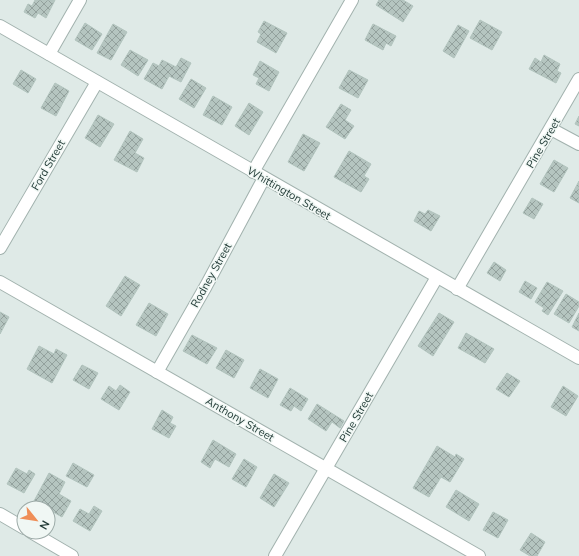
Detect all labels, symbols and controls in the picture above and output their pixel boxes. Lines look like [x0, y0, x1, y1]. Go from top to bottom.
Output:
street label: Pine Street [523, 115, 563, 171]
street label: Ford Street [28, 137, 68, 193]
street label: Whittington Street [245, 163, 333, 223]
street label: Rodney Street [187, 240, 235, 310]
street label: Pine Street [336, 389, 376, 445]
street label: Anthony Street [203, 394, 277, 444]
north arrow [16, 500, 56, 540]
text: N [37, 518, 53, 532]

